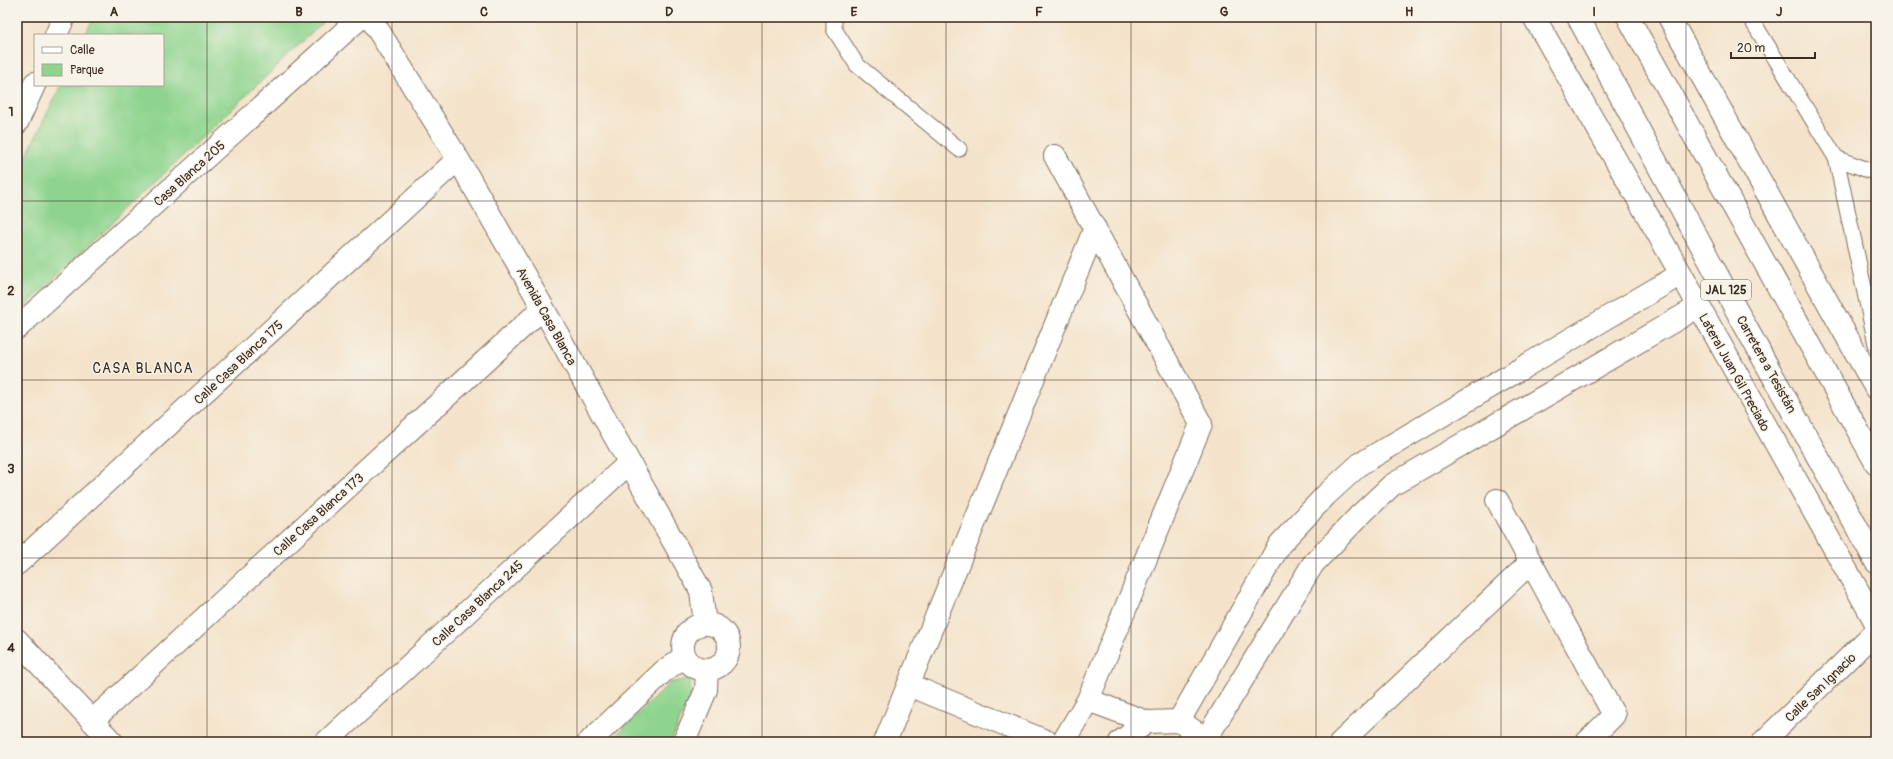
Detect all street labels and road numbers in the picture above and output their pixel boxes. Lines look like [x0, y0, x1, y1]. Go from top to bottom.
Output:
street label: Casa Blanca 205 [151, 137, 229, 210]
street label: Avenida Casa Blanca [513, 265, 580, 368]
road number: JAL 125 [1701, 280, 1751, 300]
street label: Lateral Juan Gil Preciado [1695, 311, 1773, 434]
street label: Carretera a Tesistán [1733, 313, 1800, 416]
street label: Calle Casa Blanca 175 [191, 317, 287, 408]
street label: Calle Casa Blanca 173 [270, 470, 367, 560]
street label: Calle Casa Blanca 245 [429, 557, 527, 650]
street label: Calle San Ignacio [1782, 650, 1859, 726]

